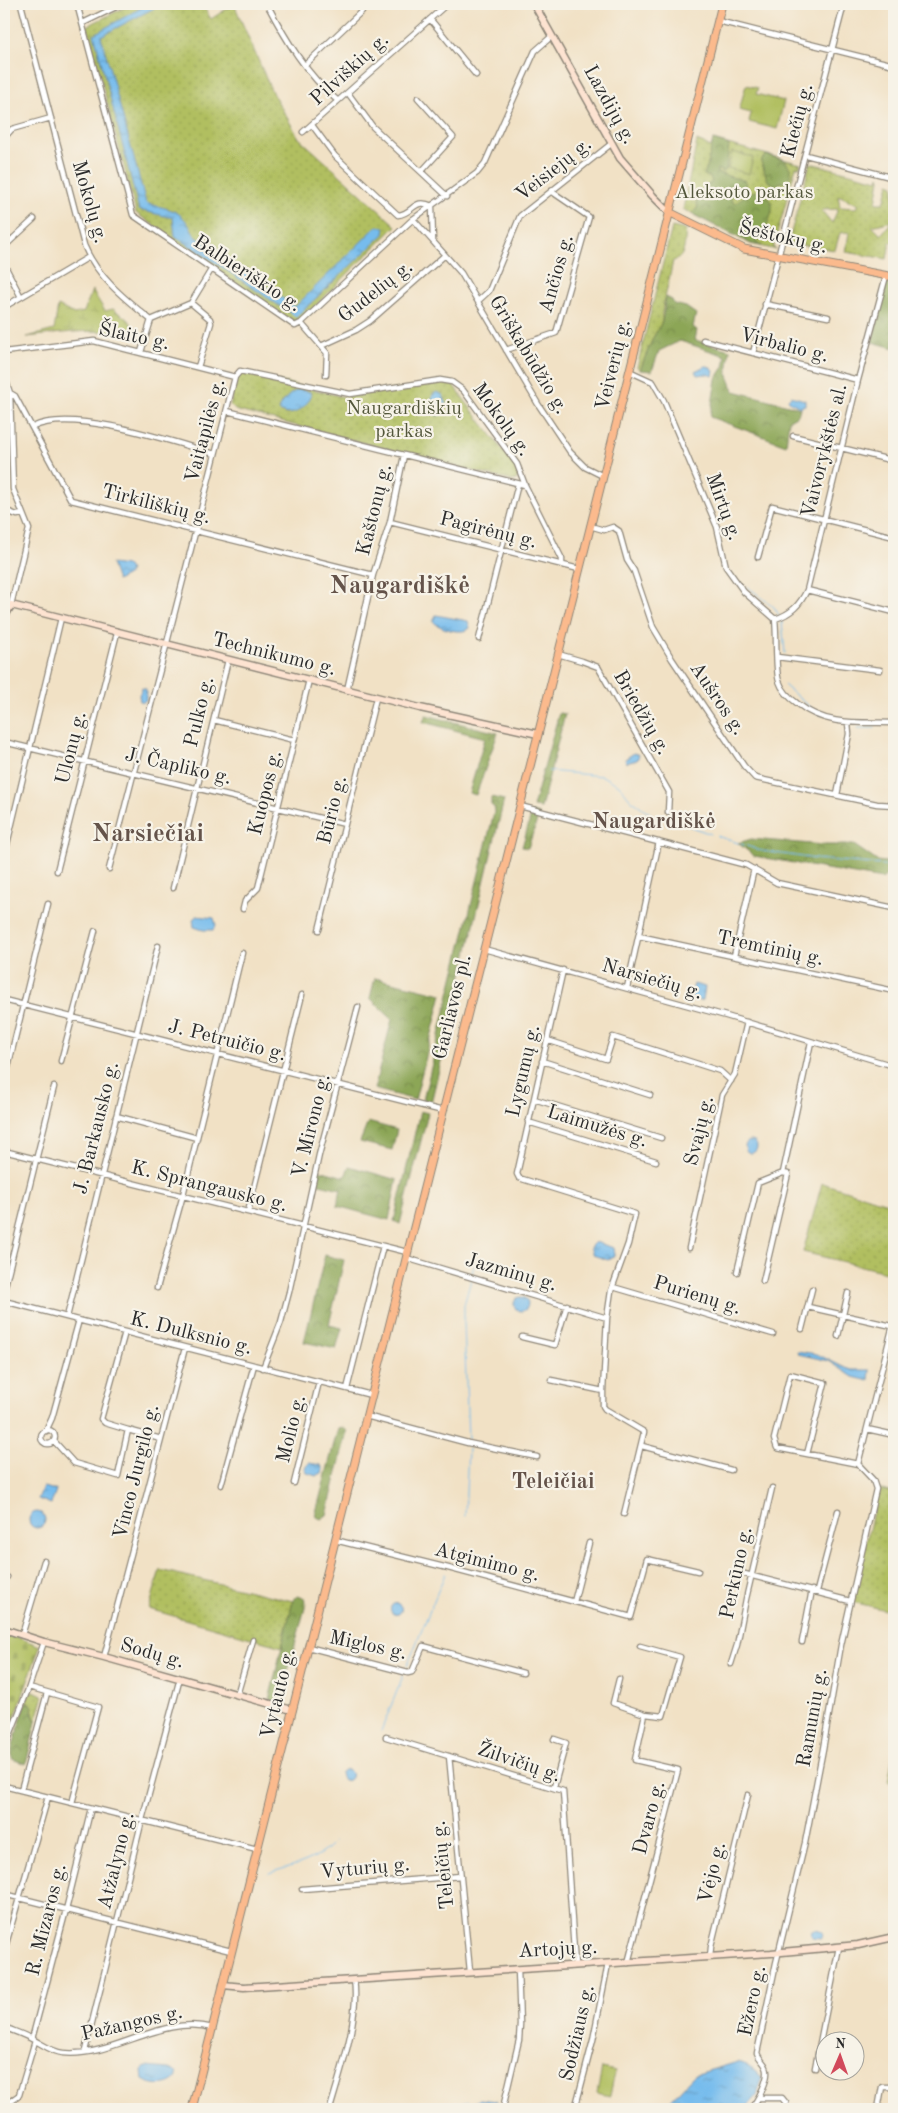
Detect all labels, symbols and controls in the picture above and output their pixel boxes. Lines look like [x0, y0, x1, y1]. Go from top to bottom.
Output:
street label: Pilviškių g. [307, 30, 393, 110]
street label: Lazdijų g. [579, 62, 639, 148]
street label: Kiečių g. [778, 81, 818, 161]
street label: Veisiejų g. [512, 134, 596, 206]
street label: Mokolų g. [68, 158, 110, 246]
park label: Aleksoto parkas [675, 183, 813, 203]
street label: Šeštokų g. [737, 214, 830, 258]
street label: Balbieriškio g. [190, 232, 304, 316]
street label: Ančios g. [536, 232, 578, 316]
street label: Gudelių g. [335, 257, 417, 327]
street label: Griškabūdžio g. [485, 292, 571, 418]
street label: Šlaito g. [97, 316, 172, 354]
street label: Veiverių g. [593, 317, 635, 413]
street label: Virbalio g. [737, 325, 831, 367]
street label: Vaitapilės g. [182, 377, 230, 485]
street label: Mokolų g. [468, 380, 534, 460]
street label: Vaivorykštės al. [799, 382, 851, 520]
park label: Naugardiškių parkas [346, 399, 462, 442]
street label: Kaštonų g. [354, 462, 396, 558]
street label: Mirtų g. [702, 471, 744, 543]
street label: Tirkiliškių g. [99, 482, 213, 528]
street label: Pagirėnų g. [437, 509, 539, 553]
district label: Naugardiškė [330, 574, 470, 599]
street label: Technikumo g. [210, 630, 338, 680]
street label: Aušros g. [685, 659, 749, 739]
street label: Briedžių g. [609, 667, 673, 759]
street label: Pulko g. [182, 675, 218, 749]
street label: Ulonų g. [53, 709, 91, 787]
street label: J. Čapliko g. [123, 741, 234, 789]
street label: Kuopos g. [246, 749, 286, 837]
street label: Būrio g. [315, 774, 351, 846]
district label: Naugardiškė [592, 811, 716, 833]
district label: Narsiečiai [92, 822, 204, 847]
street label: Tremtinių g. [715, 928, 825, 970]
street label: Garliavos pl. [430, 952, 476, 1062]
street label: Narsiečių g. [599, 956, 705, 1004]
street label: J. Petruičio g. [166, 1017, 288, 1065]
street label: Lygumų g. [504, 1023, 544, 1119]
street label: J. Barkausko g. [71, 1060, 123, 1196]
street label: V. Mirono g. [289, 1072, 335, 1180]
street label: Svajų g. [682, 1094, 718, 1168]
street label: Laimužės g. [544, 1102, 650, 1152]
street label: K. Sprangausko g. [129, 1158, 289, 1216]
street label: Jazminų g. [463, 1250, 559, 1296]
street label: Purienų g. [651, 1273, 743, 1319]
street label: K. Dulksnio g. [128, 1309, 254, 1359]
street label: Molio g. [274, 1393, 310, 1465]
street label: Vinco Jurgilo g. [111, 1403, 163, 1541]
district label: Teleičiai [512, 1471, 594, 1493]
street label: Perkūno g. [717, 1525, 757, 1621]
street label: Atgimimo g. [432, 1540, 542, 1586]
street label: Miglos g. [327, 1628, 409, 1664]
street label: Sodų g. [118, 1635, 186, 1673]
street label: Vytauto g. [258, 1647, 300, 1741]
street label: Ramunių g. [795, 1667, 831, 1769]
street label: Žilvičių g. [475, 1737, 564, 1787]
street label: Dvaro g. [631, 1779, 669, 1857]
street label: Atžalyno g. [95, 1810, 139, 1912]
street label: Teleičių g. [429, 1820, 459, 1910]
street label: Vėjo g. [696, 1840, 730, 1906]
street label: Vyturių g. [319, 1855, 411, 1883]
street label: R. Mizaros g. [23, 1862, 71, 1978]
street label: Artojų g. [518, 1938, 598, 1962]
street label: Ežero g. [736, 1964, 770, 2038]
street label: Sodžiaus g. [557, 1983, 599, 2083]
street label: Pažangos g. [79, 2003, 185, 2045]
north arrow [816, 2030, 866, 2080]
text: N [835, 2037, 846, 2051]

